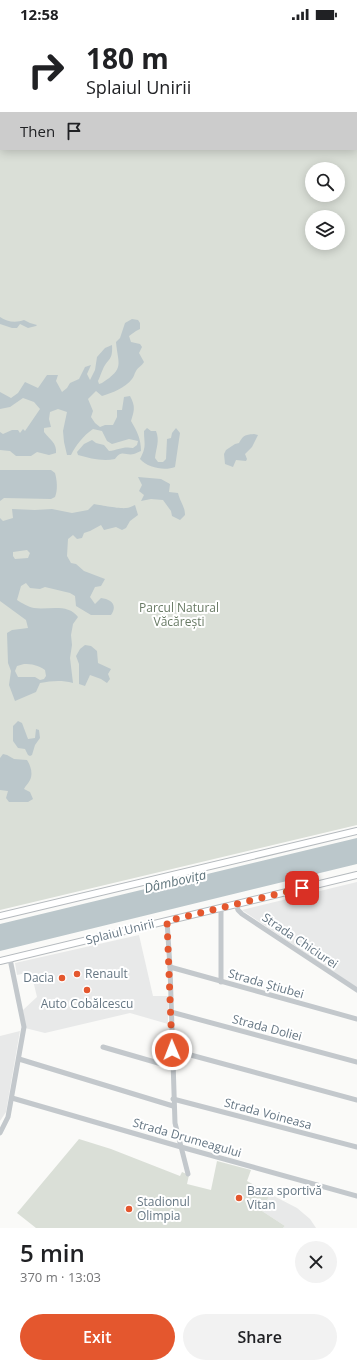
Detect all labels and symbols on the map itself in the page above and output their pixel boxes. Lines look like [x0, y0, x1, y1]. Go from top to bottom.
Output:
park label: Parcul Natural Văcărești [139, 599, 219, 630]
water label: Dâmbovița [142, 865, 208, 897]
pin [285, 871, 319, 905]
street label: Strada Chiciurei [259, 909, 342, 972]
street label: Splaiul Unirii [84, 915, 156, 948]
place label: Renault [85, 965, 128, 982]
street label: Strada Știubei [226, 965, 306, 1002]
place label: Dacia [23, 969, 54, 986]
marker: Renault [72, 969, 82, 979]
marker: Dacia [57, 973, 67, 983]
marker: Auto Cobălcescu [82, 985, 92, 995]
place label: Auto Cobălcescu [41, 995, 133, 1012]
street label: Strada Doliei [230, 1010, 304, 1045]
position arrow [151, 1029, 193, 1071]
street label: Strada Voineasa [222, 1094, 314, 1133]
street label: Strada Drumeagului [131, 1114, 243, 1161]
place label: Baza sportivă Vitan [247, 1182, 322, 1213]
place label: Stadionul Olimpia [137, 1193, 190, 1224]
marker: Baza sportivă Vitan [234, 1193, 244, 1203]
marker: Stadionul Olimpia [124, 1204, 134, 1214]

